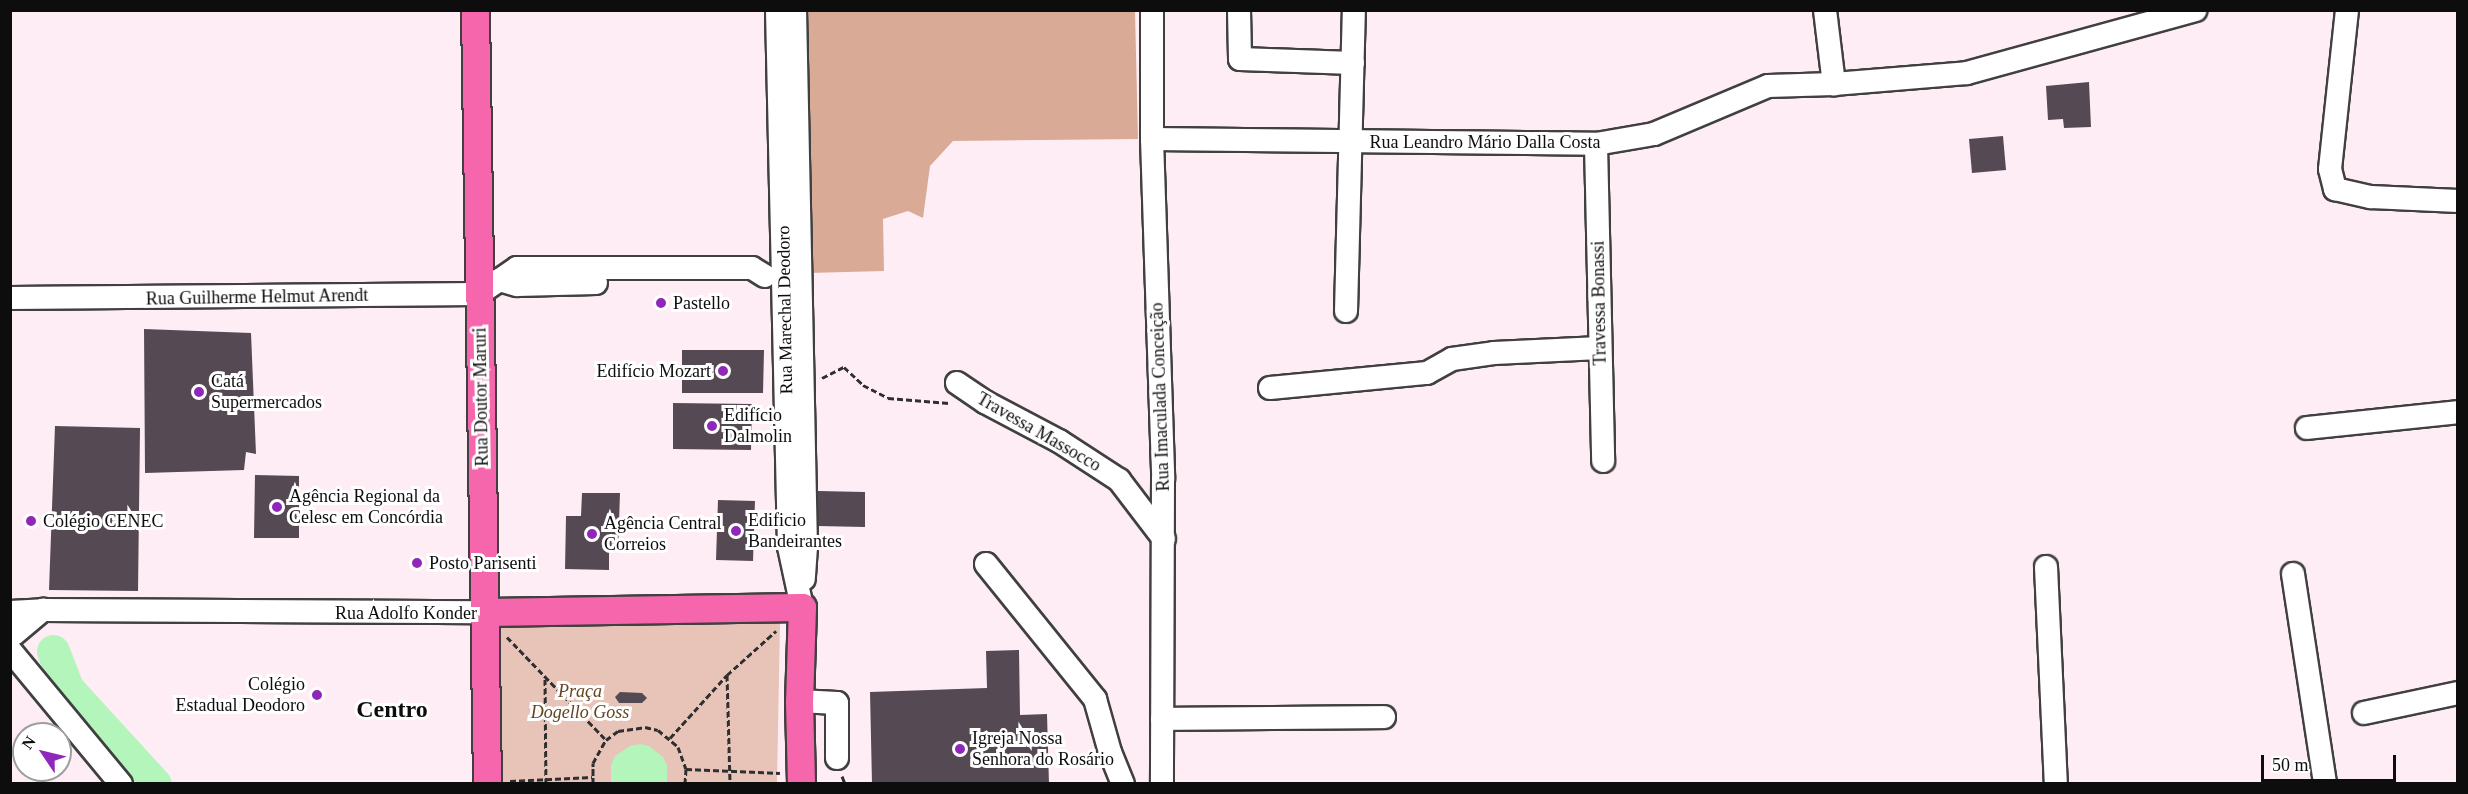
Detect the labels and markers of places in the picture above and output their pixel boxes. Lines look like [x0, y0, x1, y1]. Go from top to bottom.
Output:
place label: Pastello [673, 292, 730, 314]
marker: Pastello [654, 296, 668, 310]
place label: Edifício Mozart [597, 360, 711, 382]
marker: Edifício Mozart [716, 364, 730, 378]
place label: Catá Supermercados [211, 371, 322, 413]
marker: Catá Supermercados [192, 385, 206, 399]
place label: Edifício Dalmolin [724, 405, 792, 448]
marker: Edifício Dalmolin [705, 419, 719, 433]
place label: Agência Regional da Celesc em Concórdia [289, 486, 443, 528]
marker: Agência Regional da Celesc em Concórdia [270, 500, 284, 514]
place label: Colégio CENEC [43, 510, 163, 532]
place label: Edificio Bandeirantes [748, 510, 842, 552]
place label: Agência Central Correios [604, 513, 721, 556]
marker: Colégio CENEC [24, 514, 38, 528]
marker: Edificio Bandeirantes [729, 524, 743, 538]
marker: Agência Central Correios [585, 527, 599, 541]
place label: Posto Parisenti [429, 552, 537, 574]
marker: Posto Parisenti [410, 556, 424, 570]
place label: Colégio Estadual Deodoro [176, 674, 305, 716]
marker: Colégio Estadual Deodoro [310, 688, 324, 702]
place label: Igreja Nossa Senhora do Rosário [972, 728, 1114, 771]
marker: Igreja Nossa Senhora do Rosário [953, 742, 967, 756]

